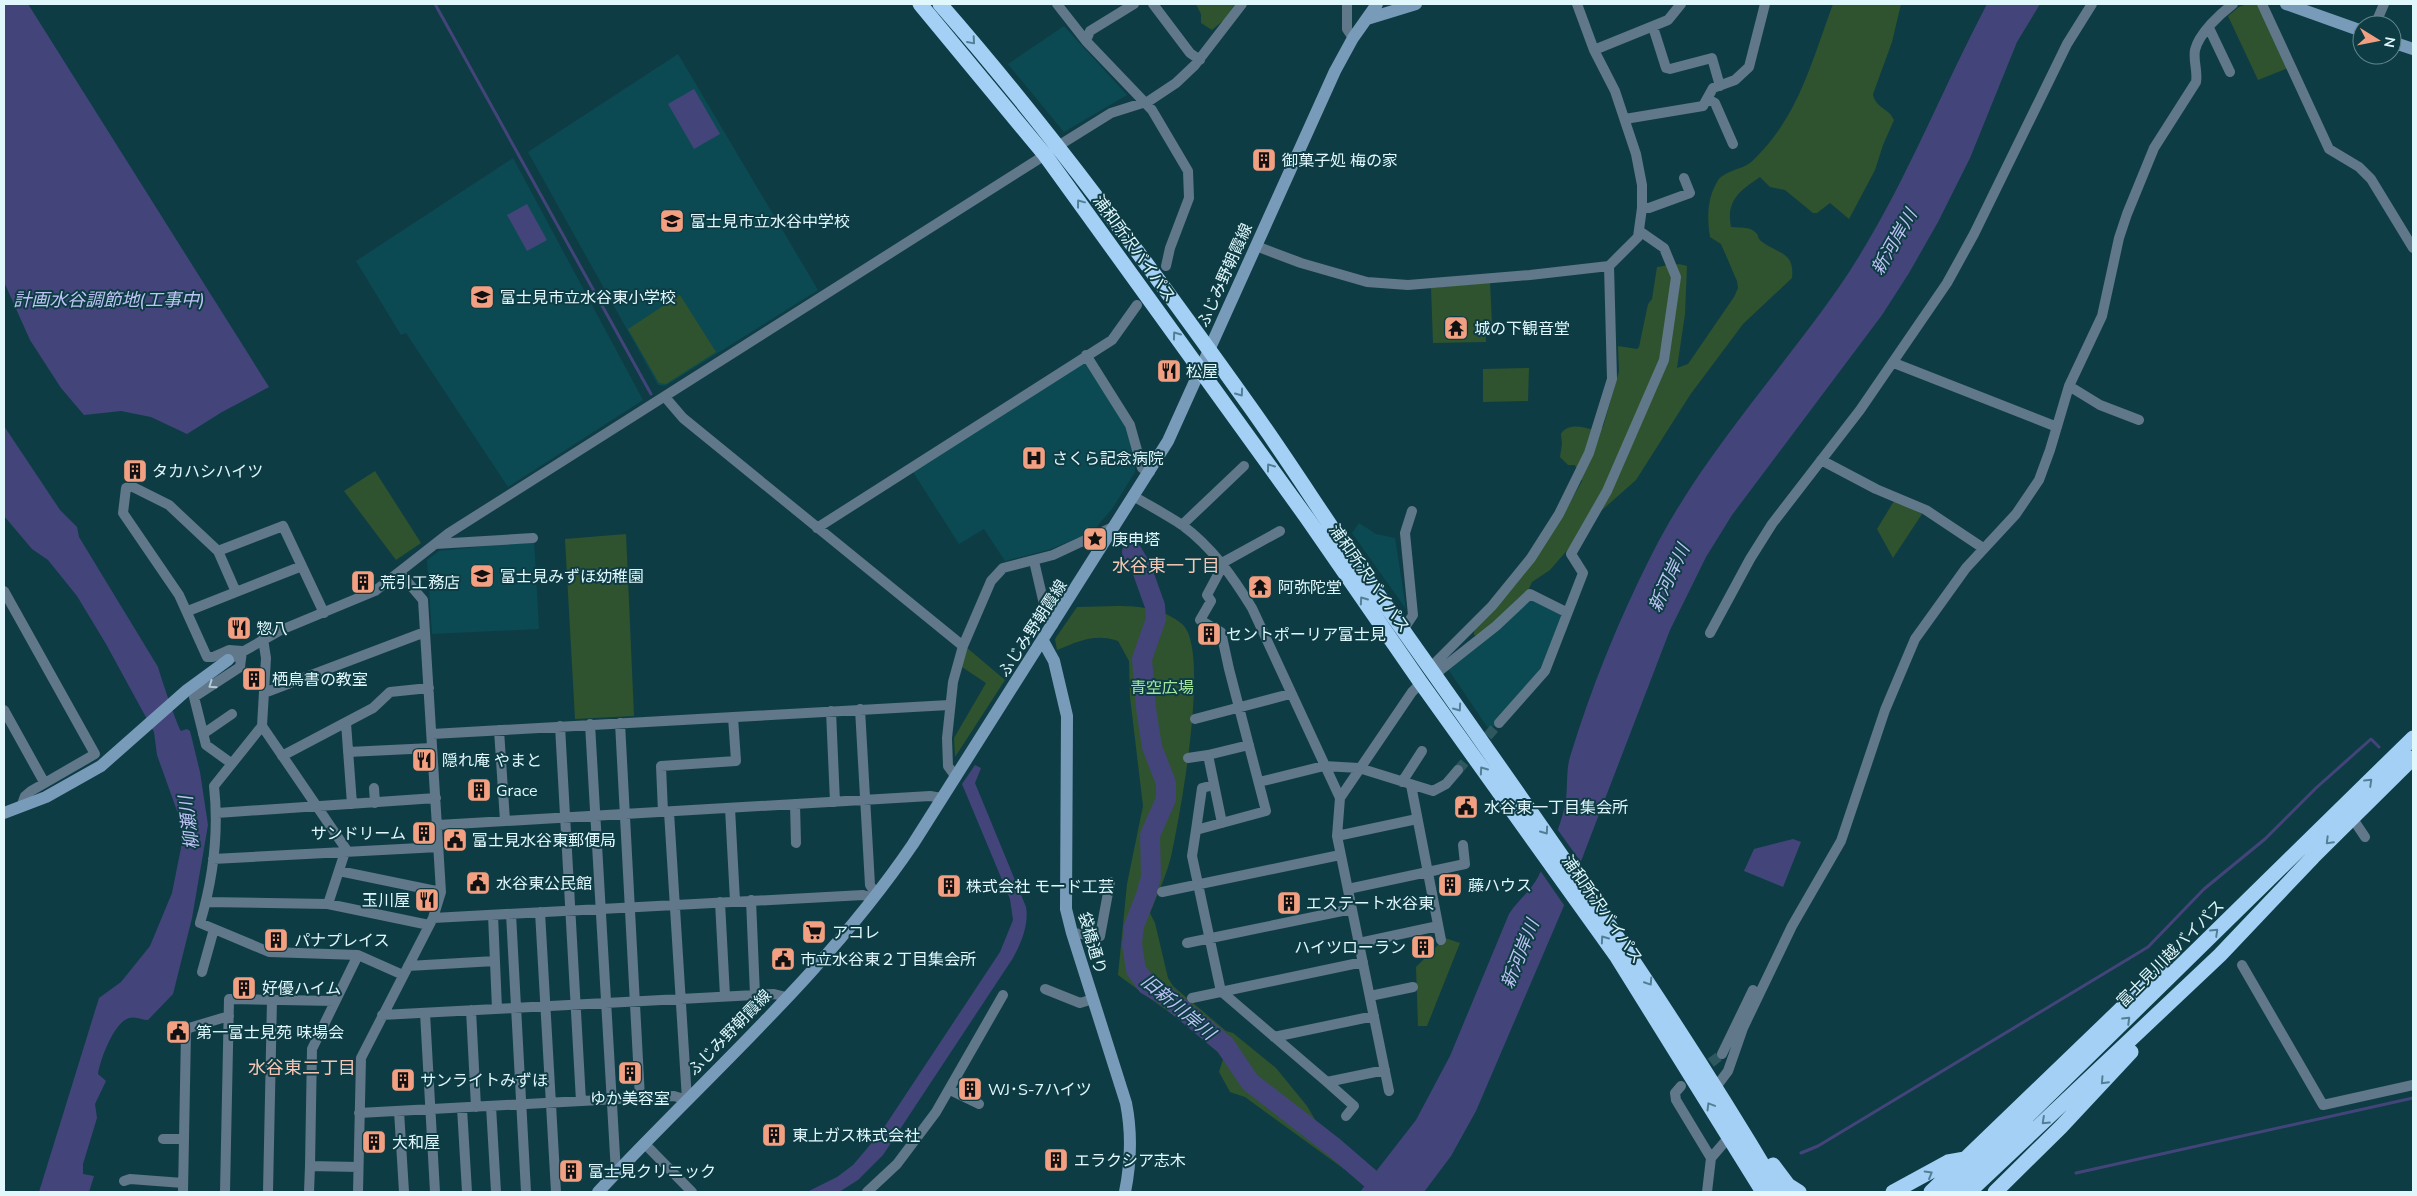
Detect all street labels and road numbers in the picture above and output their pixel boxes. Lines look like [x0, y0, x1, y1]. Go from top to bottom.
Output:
street label: 浦和所沢バイパス [1088, 190, 1181, 307]
street label: ふじみ野朝霞線 [1192, 220, 1258, 331]
street label: 浦和所沢バイパス [1324, 520, 1415, 637]
street label: ふじみ野朝霞線 [993, 576, 1073, 682]
street label: 浦和所沢バイパス [1557, 851, 1648, 968]
street label: 富士見川越バイパス [2112, 895, 2229, 1012]
street label: 袋橋通り [1073, 909, 1111, 977]
street label: ふじみ野朝霞線 [683, 985, 777, 1081]

